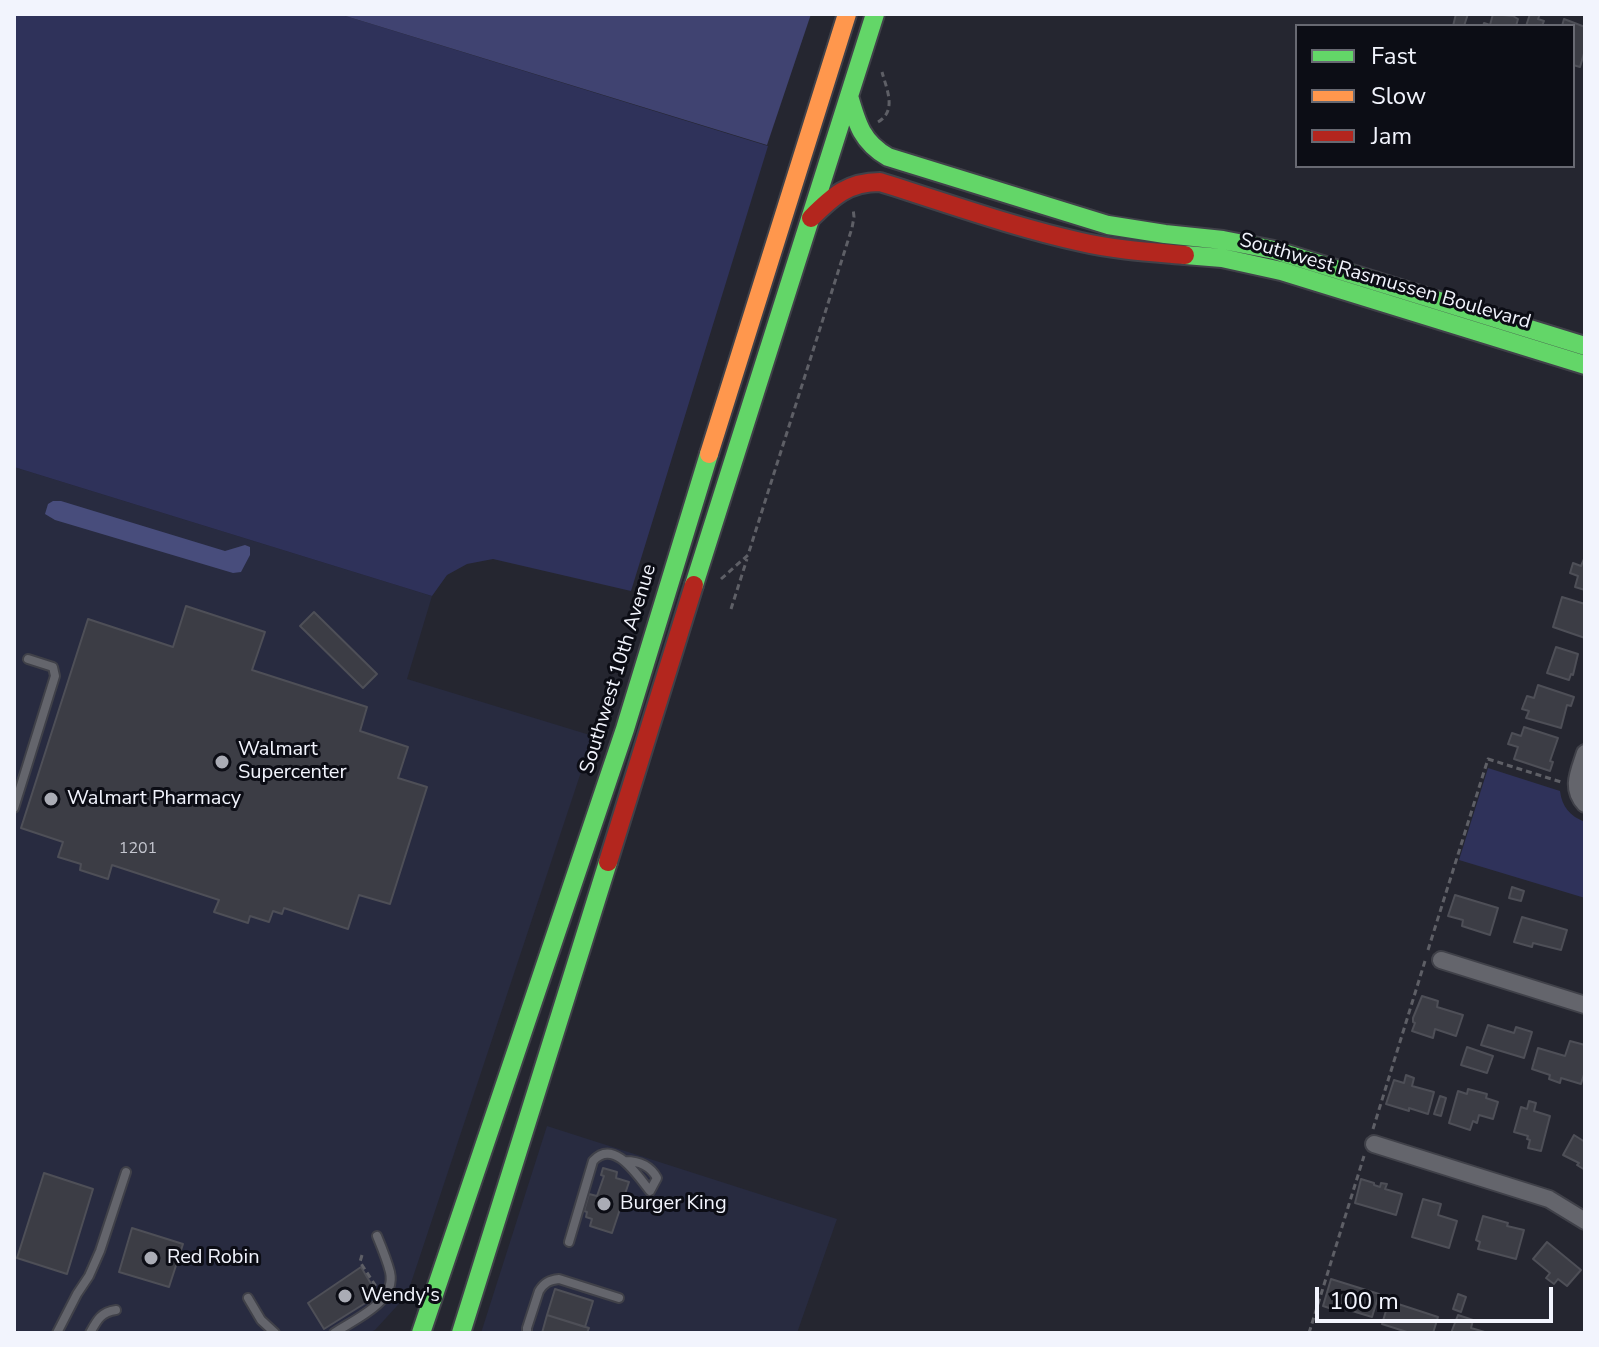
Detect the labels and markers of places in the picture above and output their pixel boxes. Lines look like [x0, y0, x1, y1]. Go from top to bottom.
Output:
place label: Walmart Supercenter [238, 738, 347, 785]
marker: Walmart Supercenter [213, 753, 231, 771]
place label: Walmart Pharmacy [67, 787, 241, 811]
marker: Walmart Pharmacy [42, 790, 60, 808]
place label: Burger King [620, 1192, 727, 1216]
marker: Burger King [595, 1195, 613, 1213]
place label: Red Robin [167, 1246, 260, 1270]
marker: Red Robin [142, 1249, 160, 1267]
place label: Wendy's [361, 1284, 440, 1308]
marker: Wendy's [336, 1287, 354, 1305]

